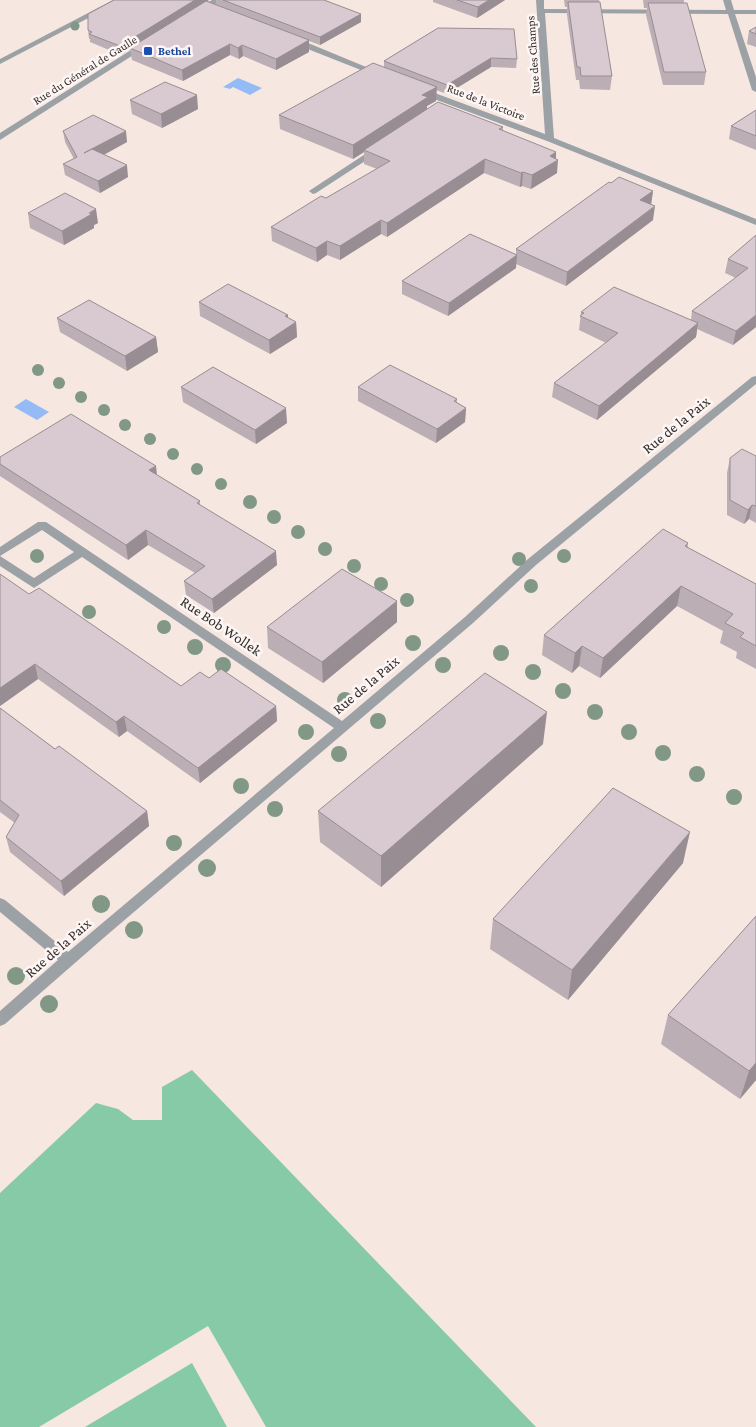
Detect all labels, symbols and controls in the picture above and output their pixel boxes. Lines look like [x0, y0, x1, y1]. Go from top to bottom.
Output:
street label: Rue des Champs [523, 15, 543, 95]
street label: Rue du Général de Gaulle [30, 32, 140, 108]
place label: Bethel [158, 44, 191, 58]
marker: Bethel [142, 45, 154, 57]
street label: Rue de la Victoire [445, 81, 527, 123]
street label: Rue de la Paix [639, 393, 713, 457]
street label: Rue Bob Wollek [178, 593, 265, 659]
street label: Rue de la Paix [330, 653, 402, 717]
street label: Rue de la Paix [22, 915, 94, 981]

